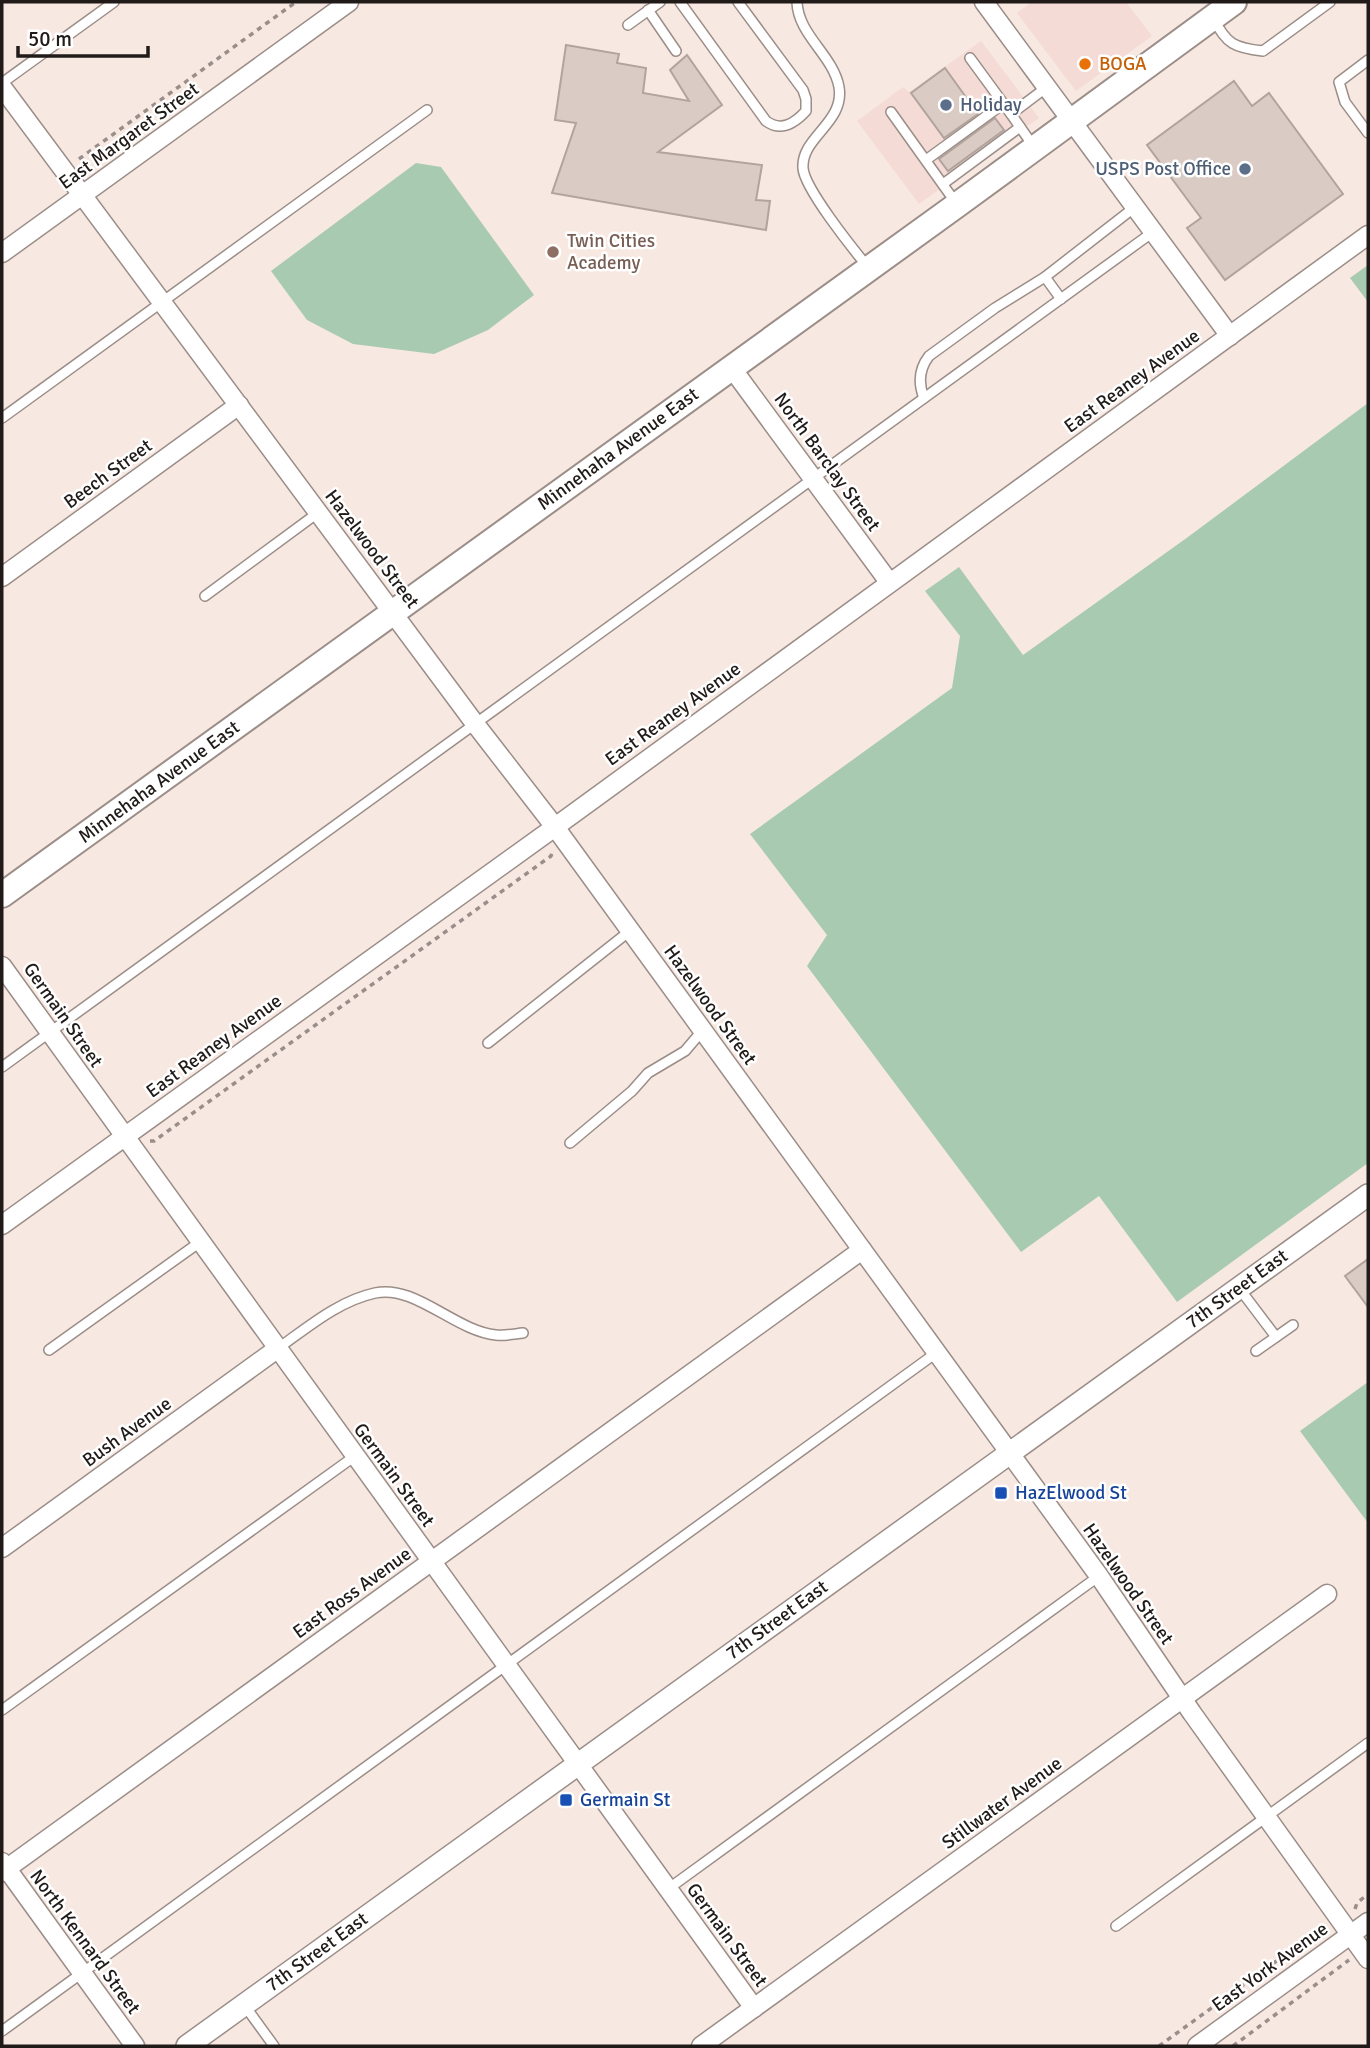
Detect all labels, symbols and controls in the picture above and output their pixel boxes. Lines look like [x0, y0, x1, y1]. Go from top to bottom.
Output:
scale bar [18, 14, 147, 58]
text: 50 m [28, 26, 72, 52]
place label: BOGA [1099, 52, 1147, 76]
marker: BOGA [1077, 56, 1093, 72]
street label: East Margaret Street [54, 77, 204, 195]
place label: Holiday [960, 93, 1022, 117]
marker: Holiday [938, 97, 954, 113]
place label: USPS Post Office [1095, 157, 1231, 181]
marker: USPS Post Office [1237, 161, 1253, 177]
place label: Twin Cities Academy [567, 229, 655, 275]
marker: Twin Cities Academy [545, 244, 561, 260]
street label: East Reaney Avenue [1059, 324, 1205, 438]
street label: Minnehaha Avenue East [533, 382, 704, 516]
street label: North Barclay Street [769, 388, 886, 536]
street label: Beech Street [59, 434, 157, 514]
street label: Hazelwood Street [320, 485, 425, 613]
street label: East Reaney Avenue [600, 657, 746, 771]
street label: Minnehaha Avenue East [74, 715, 245, 849]
street label: Hazelwood Street [658, 940, 762, 1070]
street label: Germain Street [18, 958, 108, 1072]
street label: East Reaney Avenue [141, 989, 287, 1103]
street label: 7th Street East [1181, 1244, 1293, 1334]
street label: Bush Avenue [78, 1392, 176, 1472]
street label: Germain Street [348, 1418, 440, 1532]
place label: HazElwood St [1015, 1481, 1127, 1505]
marker: HazElwood St [993, 1485, 1009, 1501]
street label: Hazelwood Street [1077, 1519, 1179, 1650]
street label: East Ross Avenue [288, 1542, 416, 1644]
street label: 7th Street East [721, 1575, 833, 1665]
street label: Stillwater Avenue [937, 1751, 1067, 1855]
place label: Germain St [580, 1788, 671, 1812]
marker: Germain St [558, 1792, 574, 1808]
street label: North Kennard Street [25, 1865, 146, 2019]
street label: Germain Street [681, 1878, 773, 1992]
street label: 7th Street East [261, 1907, 373, 1997]
street label: East York Avenue [1207, 1917, 1333, 2017]

